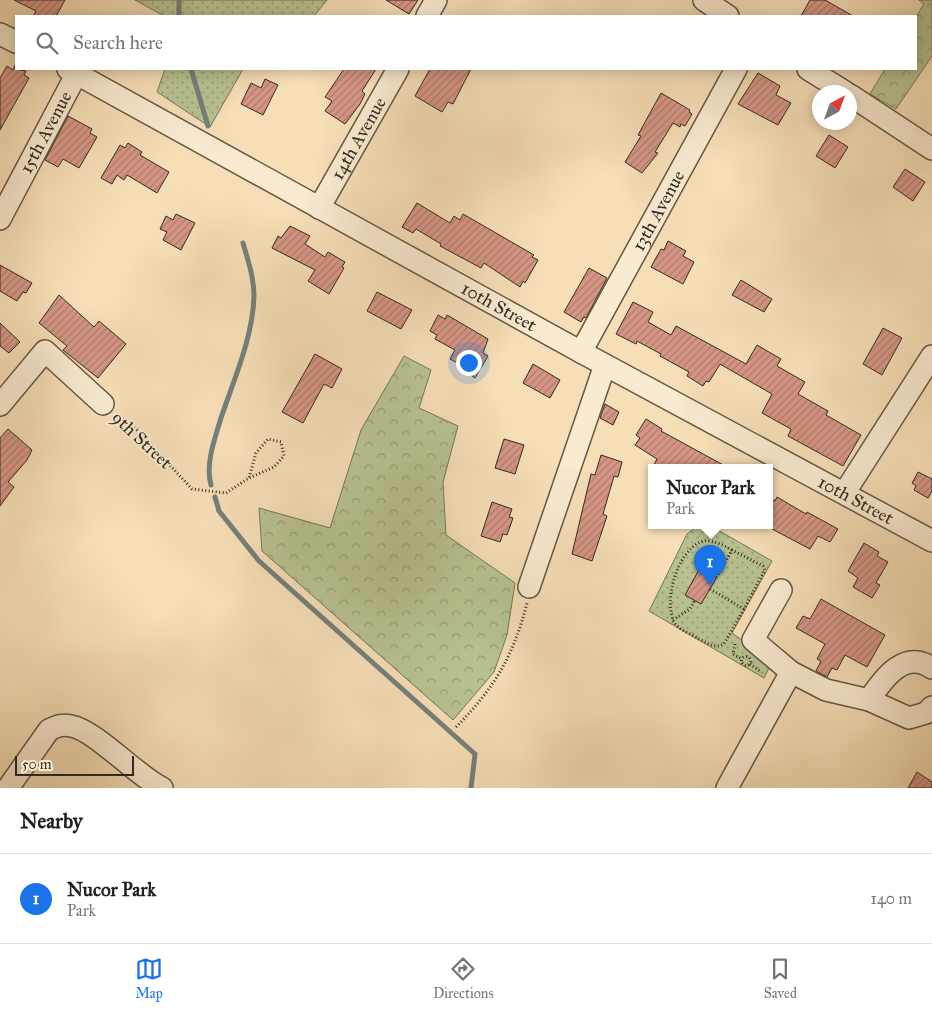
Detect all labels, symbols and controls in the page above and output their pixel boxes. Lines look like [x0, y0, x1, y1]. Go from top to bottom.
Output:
search box [15, 15, 917, 70]
icon: search [33, 29, 61, 57]
text: Search here [73, 31, 163, 54]
north arrow [812, 85, 857, 130]
street label: 15th Avenue [15, 87, 76, 177]
street label: 14th Avenue [326, 93, 391, 184]
street label: 13th Avenue [627, 167, 689, 255]
street label: 10th Street [457, 277, 541, 337]
your location [456, 350, 482, 376]
street label: 9th Street [107, 407, 177, 474]
popup [648, 464, 773, 529]
street label: 10th Street [814, 471, 898, 530]
text: Nucor Park [666, 476, 755, 499]
text: Park [666, 499, 695, 518]
pin: 1 [694, 545, 726, 586]
scale bar [15, 753, 134, 776]
text: 50 m [22, 756, 51, 773]
text: Nearby [20, 808, 83, 834]
text: Nucor Park [67, 878, 156, 901]
text: 1 [33, 889, 39, 908]
text: 140 m [871, 889, 912, 908]
text: Park [67, 901, 96, 920]
tab: Map [135, 955, 163, 1002]
tab: Directions [433, 955, 494, 1002]
tab: Saved [764, 955, 797, 1002]

